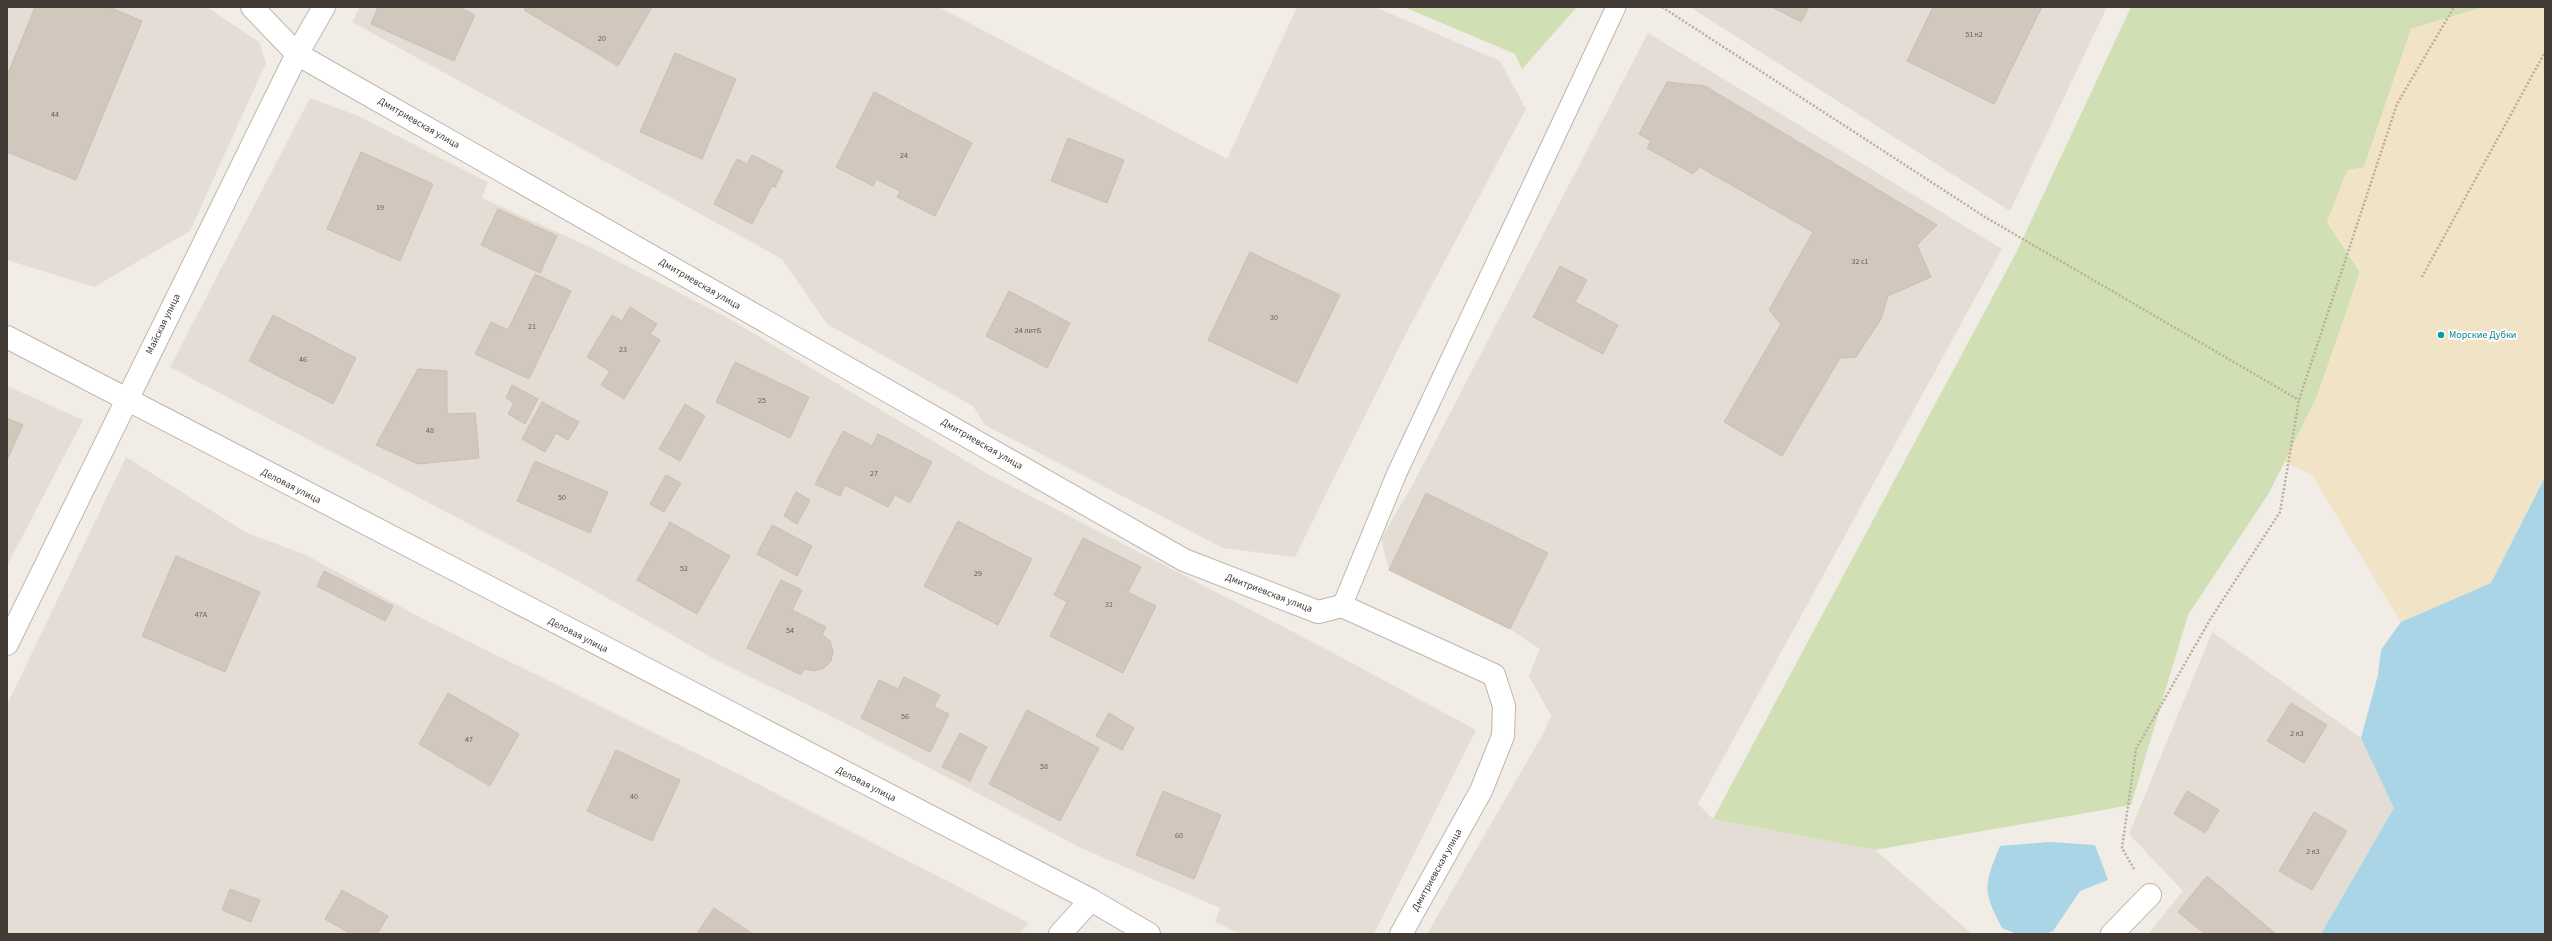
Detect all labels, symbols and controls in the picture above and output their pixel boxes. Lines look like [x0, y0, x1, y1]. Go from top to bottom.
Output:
house number: 51 к2 [1965, 29, 1983, 40]
house number: 20 [598, 33, 606, 44]
street label: Дмитриевская улица [376, 94, 462, 152]
house number: 44 [51, 109, 59, 120]
house number: 24 [900, 150, 908, 161]
house number: 19 [376, 202, 384, 213]
street label: Дмитриевская улица [657, 255, 743, 313]
house number: 32 с1 [1851, 256, 1869, 267]
street label: Майская улица [142, 291, 184, 357]
house number: 30 [1270, 312, 1278, 323]
house number: 21 [528, 321, 536, 332]
house number: 24 литБ [1015, 325, 1042, 336]
place label: Морские Дубки [2449, 328, 2517, 342]
marker: Морские Дубки [2436, 330, 2446, 340]
house number: 23 [619, 344, 627, 355]
house number: 46 [299, 354, 307, 365]
house number: 25 [758, 395, 766, 406]
street label: Дмитриевская улица [939, 415, 1025, 473]
house number: 48 [426, 425, 434, 436]
street label: Деловая улица [259, 465, 323, 507]
house number: 27 [870, 468, 878, 479]
house number: 50 [558, 492, 566, 503]
house number: 52 [680, 563, 688, 574]
house number: 29 [974, 568, 982, 579]
street label: Дмитриевская улица [1224, 570, 1314, 616]
house number: 31 [1105, 599, 1113, 610]
house number: 47А [195, 609, 208, 620]
street label: Деловая улица [546, 614, 610, 656]
house number: 54 [786, 625, 794, 636]
house number: 56 [901, 711, 909, 722]
house number: 2 к3 [2290, 728, 2304, 739]
house number: 47 [465, 734, 473, 745]
house number: 58 [1040, 761, 1048, 772]
street label: Деловая улица [834, 763, 898, 805]
house number: 40 [630, 791, 638, 802]
street label: Дмитриевская улица [1409, 826, 1465, 914]
house number: 60 [1175, 830, 1183, 841]
house number: 2 к3 [2306, 846, 2320, 857]

